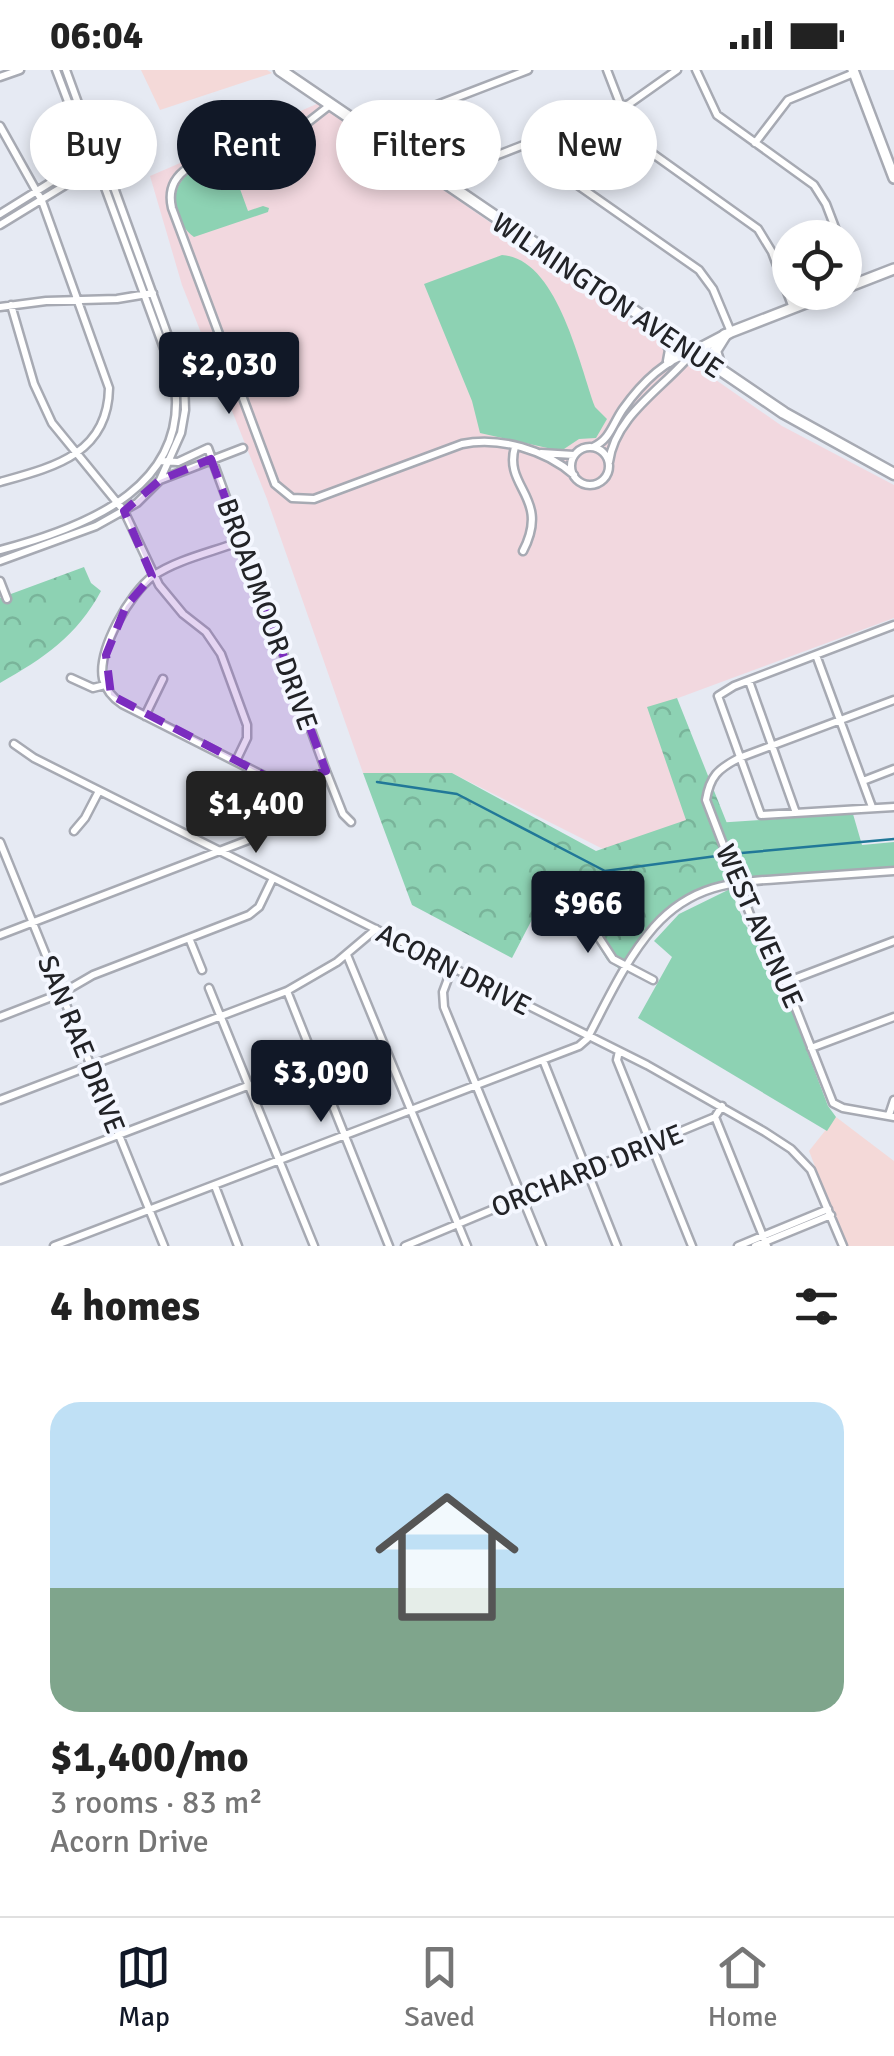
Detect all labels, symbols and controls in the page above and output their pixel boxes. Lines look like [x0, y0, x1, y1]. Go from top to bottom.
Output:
text: 06:04 [50, 12, 143, 59]
chip: Buy [30, 100, 157, 190]
chip: Rent [177, 100, 316, 190]
chip: Filters [336, 100, 501, 190]
chip: New [521, 100, 657, 190]
street label: WILMINGTON AVENUE [485, 206, 730, 386]
map controls [772, 220, 862, 310]
button: locate [772, 220, 862, 310]
pin: $2,030 [148, 332, 310, 417]
text: $2,030 [181, 345, 277, 384]
street label: BROADMOOR DRIVE [209, 494, 325, 735]
pin: $1,400 [175, 771, 337, 856]
text: $1,400 [208, 784, 304, 823]
street label: WEST AVENUE [708, 839, 810, 1014]
pin: $966 [529, 871, 647, 956]
text: $966 [553, 884, 623, 923]
street label: ACORN DRIVE [371, 916, 537, 1023]
street label: SAN RAE DRIVE [30, 950, 132, 1138]
pin: $3,090 [240, 1040, 402, 1125]
text: $3,090 [273, 1053, 369, 1092]
street label: ORCHARD DRIVE [486, 1117, 688, 1225]
icon: filters [789, 1279, 844, 1334]
text: 4 homes [50, 1281, 200, 1332]
icon: home [357, 1467, 537, 1647]
text: $1,400/mo [50, 1732, 249, 1783]
text: 3 rooms · 83 m² [50, 1783, 263, 1822]
text: Acorn Drive [50, 1822, 209, 1861]
tab: Map [116, 1940, 171, 2034]
tab: Saved [404, 1940, 475, 2034]
tab: Home [708, 1940, 778, 2034]

